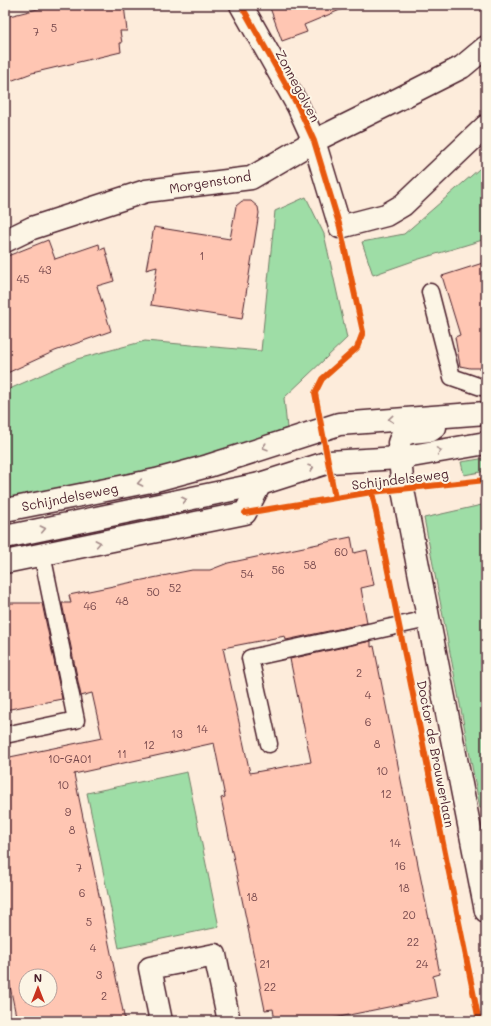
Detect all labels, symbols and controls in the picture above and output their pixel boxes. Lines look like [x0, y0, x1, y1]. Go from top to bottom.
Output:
house number: 5 [51, 20, 57, 35]
house number: 7 [33, 24, 39, 39]
street label: Zonnegolven [272, 47, 325, 125]
street label: Morgenstond [168, 167, 252, 196]
house number: 1 [200, 248, 204, 263]
house number: 43 [39, 262, 52, 277]
house number: 45 [17, 271, 29, 286]
one-way arrow [388, 415, 394, 424]
one-way arrow [262, 442, 269, 451]
one-way arrow [436, 447, 442, 456]
one-way arrow [307, 464, 314, 473]
street label: Schijndelseweg [351, 464, 449, 493]
one-way arrow [137, 478, 143, 486]
street label: Schijndelseweg [20, 479, 119, 514]
one-way arrow [181, 496, 187, 504]
one-way arrow [40, 525, 46, 533]
one-way arrow [95, 539, 101, 547]
house number: 60 [334, 544, 348, 559]
house number: 58 [303, 557, 317, 572]
house number: 56 [271, 562, 285, 577]
house number: 54 [241, 566, 254, 581]
house number: 52 [169, 580, 181, 595]
house number: 50 [146, 584, 160, 599]
house number: 48 [115, 593, 129, 608]
house number: 46 [83, 598, 97, 613]
house number: 2 [356, 665, 362, 680]
street label: Doctor de Brouwerlaan [414, 679, 459, 829]
house number: 4 [365, 687, 372, 702]
house number: 6 [365, 714, 371, 729]
house number: 14 [196, 721, 208, 736]
house number: 13 [171, 726, 183, 741]
house number: 8 [374, 736, 381, 751]
house number: 12 [143, 737, 155, 752]
house number: 11 [117, 746, 127, 761]
house number: 10-GA01 [48, 751, 92, 766]
house number: 10 [376, 763, 388, 778]
house number: 10 [57, 777, 69, 792]
house number: 12 [380, 786, 392, 801]
house number: 9 [65, 804, 72, 819]
house number: 8 [69, 822, 76, 837]
house number: 14 [389, 835, 401, 850]
house number: 16 [394, 858, 406, 873]
house number: 7 [76, 860, 82, 875]
house number: 18 [398, 880, 410, 895]
house number: 6 [79, 885, 85, 900]
house number: 18 [246, 889, 258, 904]
house number: 20 [403, 907, 416, 922]
house number: 5 [86, 914, 92, 929]
house number: 22 [407, 934, 419, 949]
house number: 4 [90, 940, 97, 955]
house number: 21 [259, 956, 271, 971]
house number: 24 [416, 956, 429, 971]
house number: 3 [96, 967, 103, 982]
north arrow [18, 968, 58, 1008]
text: N [34, 970, 42, 985]
house number: 22 [264, 979, 276, 994]
house number: 2 [101, 988, 107, 1003]

